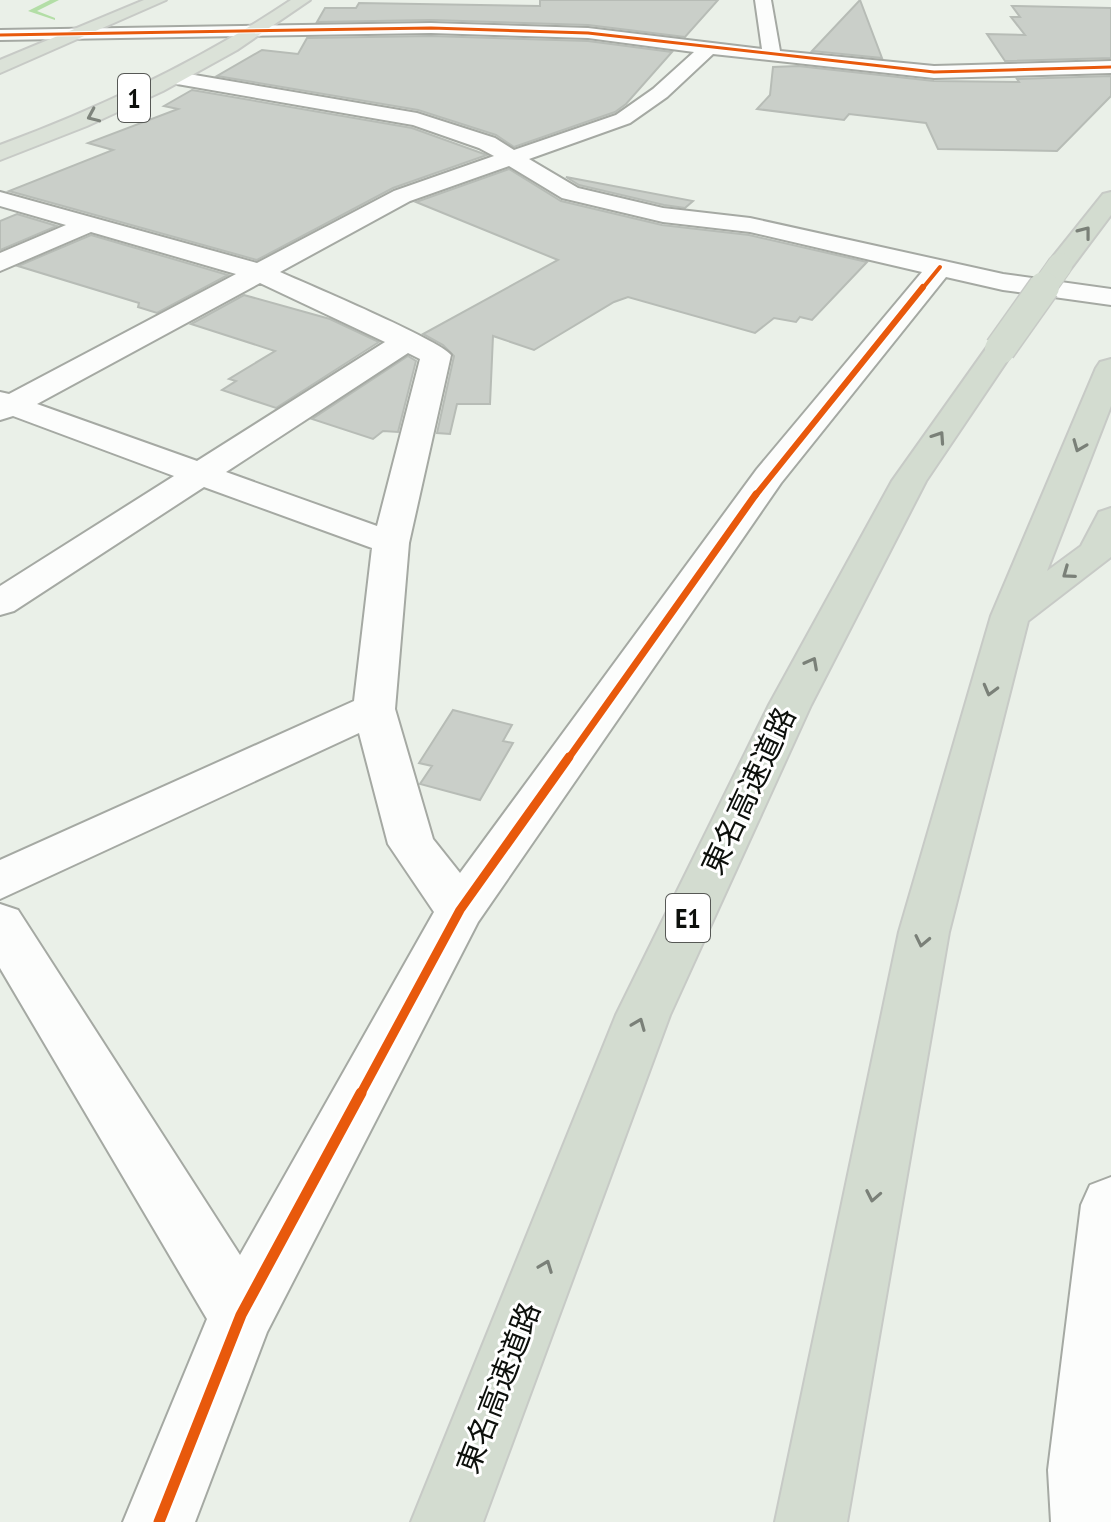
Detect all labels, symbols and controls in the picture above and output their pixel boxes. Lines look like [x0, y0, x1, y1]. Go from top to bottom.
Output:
road number: 1 [118, 74, 150, 122]
one-way arrow [87, 106, 101, 122]
one-way arrow [1076, 226, 1090, 241]
one-way arrow [929, 431, 944, 445]
one-way arrow [1072, 438, 1089, 452]
one-way arrow [1062, 564, 1076, 578]
one-way arrow [802, 657, 817, 671]
one-way arrow [983, 683, 999, 697]
street label: 東名高速道路 [692, 701, 803, 880]
road number: E1 [666, 894, 710, 942]
one-way arrow [915, 934, 932, 948]
one-way arrow [630, 1018, 646, 1032]
one-way arrow [866, 1190, 883, 1203]
one-way arrow [536, 1260, 553, 1274]
street label: 東名高速道路 [447, 1296, 548, 1478]

